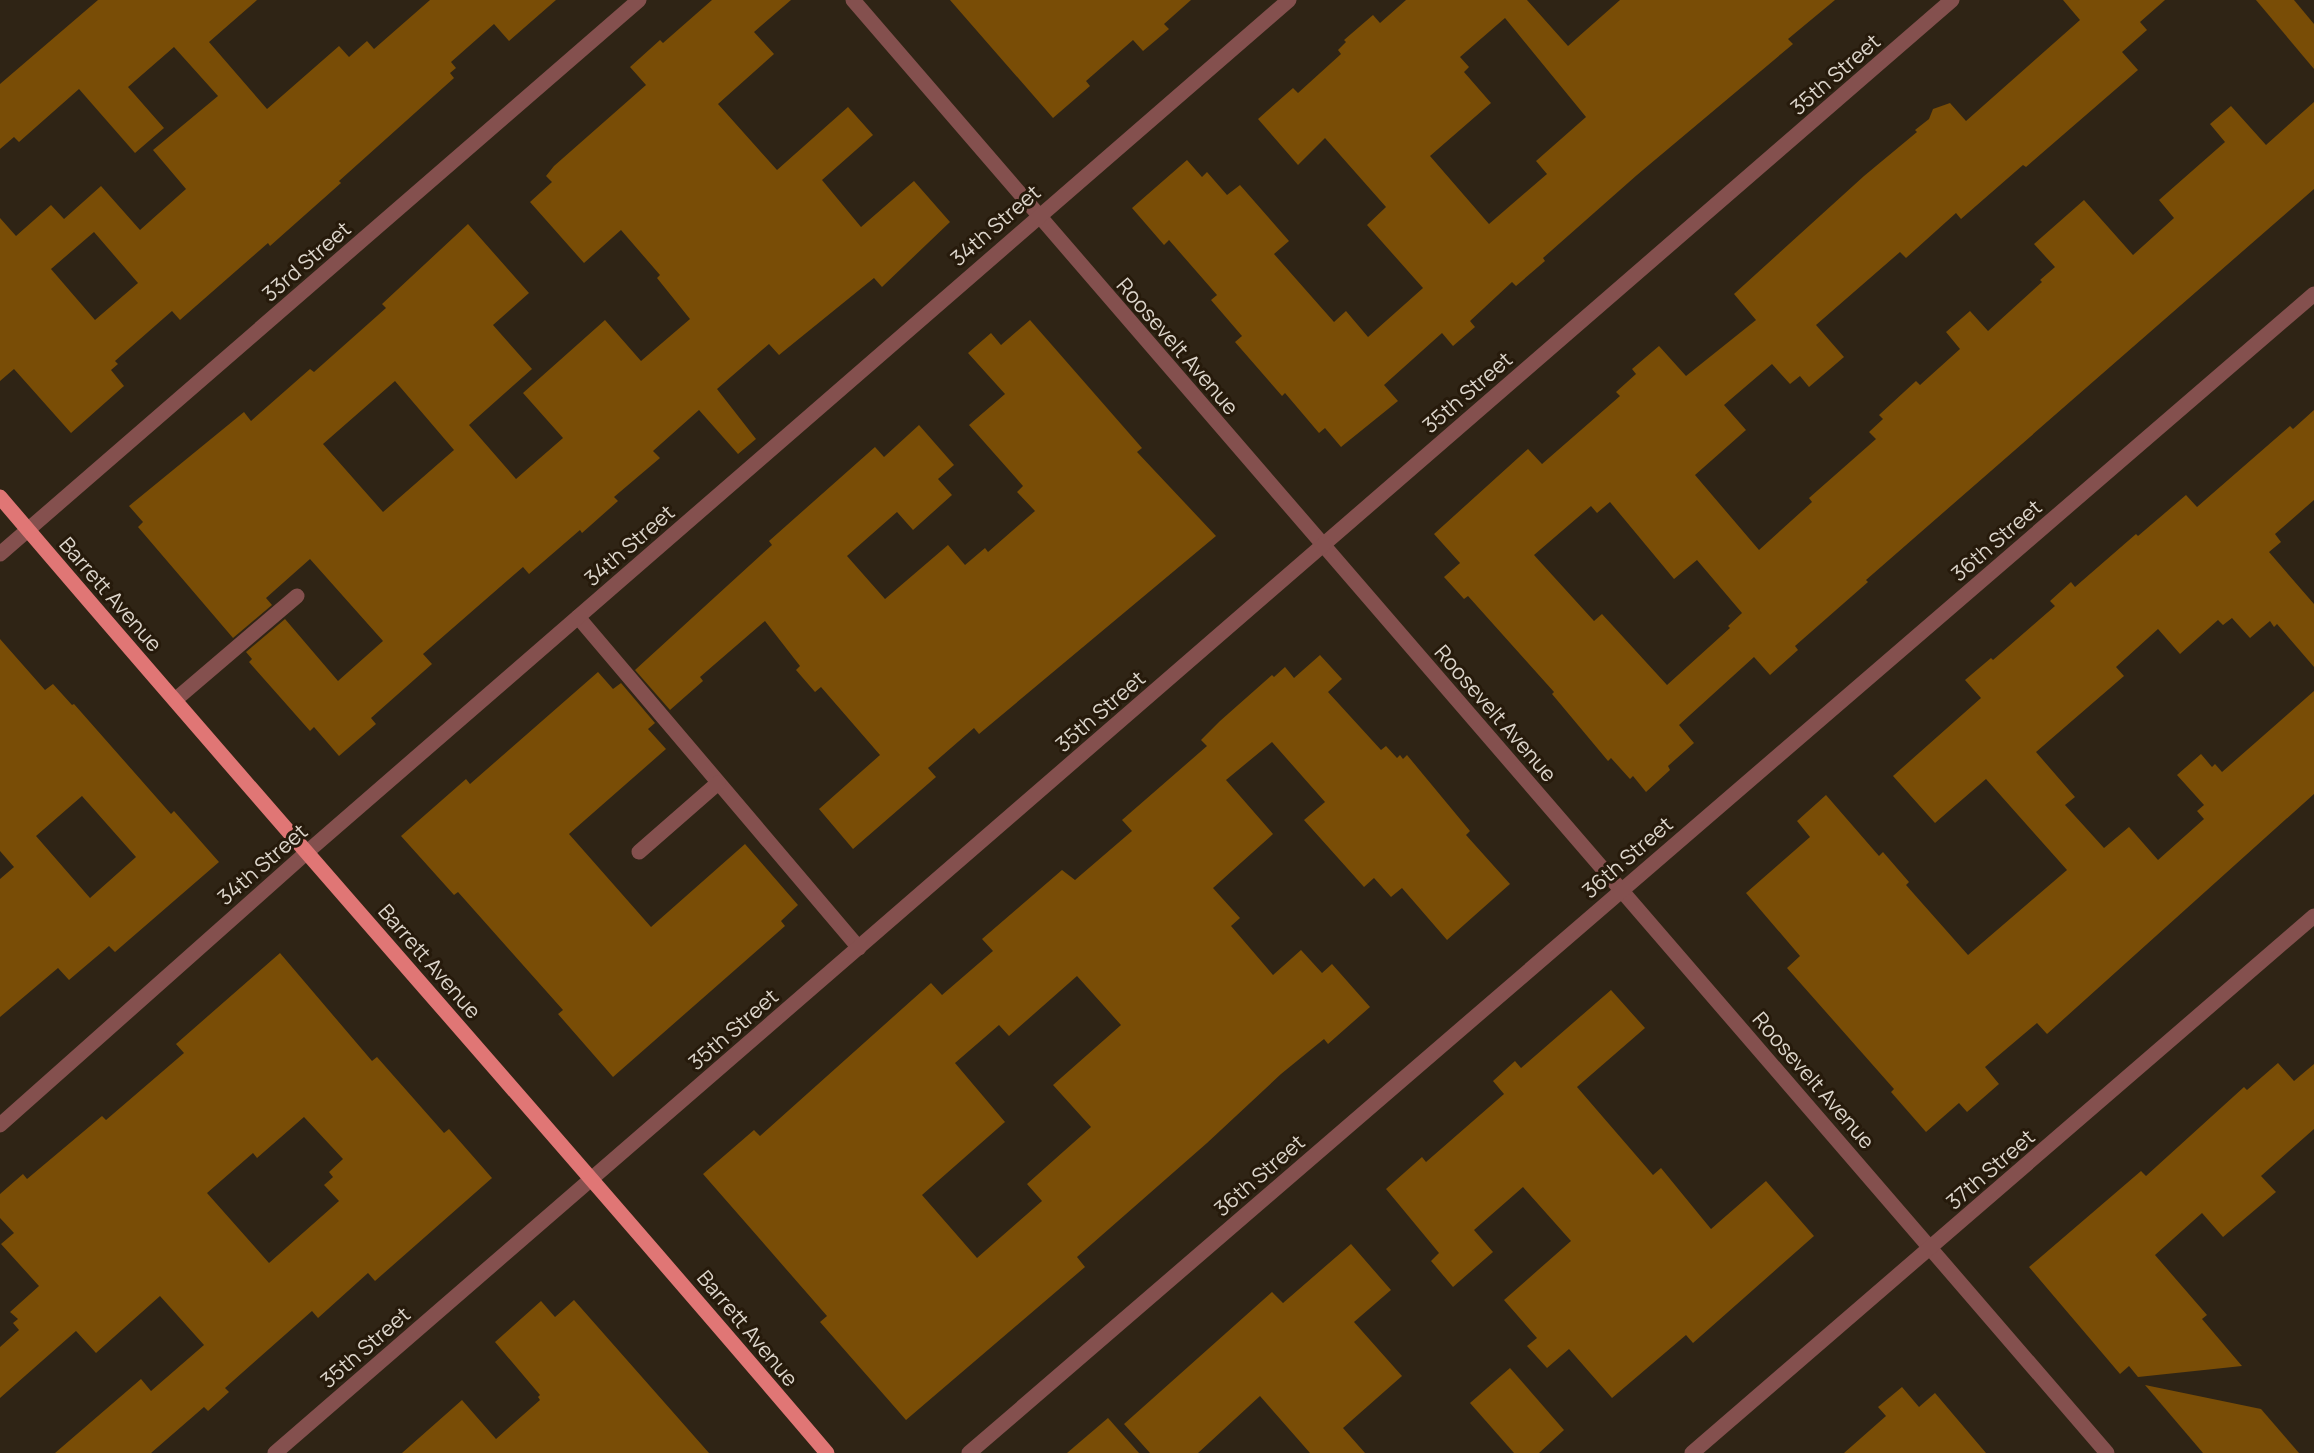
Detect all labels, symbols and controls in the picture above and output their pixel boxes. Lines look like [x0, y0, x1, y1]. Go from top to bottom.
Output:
street label: 35th Street [1784, 27, 1886, 121]
street label: 34th Street [944, 178, 1046, 272]
street label: 33rd Street [256, 215, 356, 307]
street label: Roosevelt Avenue [1111, 272, 1245, 420]
street label: 35th Street [1416, 345, 1518, 439]
street label: 36th Street [1945, 493, 2047, 587]
street label: 34th Street [578, 498, 680, 592]
street label: Barrett Avenue [53, 531, 169, 657]
street label: Roosevelt Avenue [1429, 639, 1563, 787]
street label: 35th Street [1049, 664, 1151, 758]
street label: 36th Street [1576, 810, 1678, 904]
street label: 34th Street [211, 817, 313, 911]
street label: Barrett Avenue [372, 898, 488, 1024]
street label: 35th Street [682, 982, 784, 1076]
street label: Roosevelt Avenue [1747, 1006, 1881, 1154]
street label: 37th Street [1940, 1123, 2040, 1215]
street label: 36th Street [1208, 1128, 1310, 1222]
street label: Barrett Avenue [691, 1264, 805, 1392]
street label: 35th Street [314, 1300, 416, 1394]

